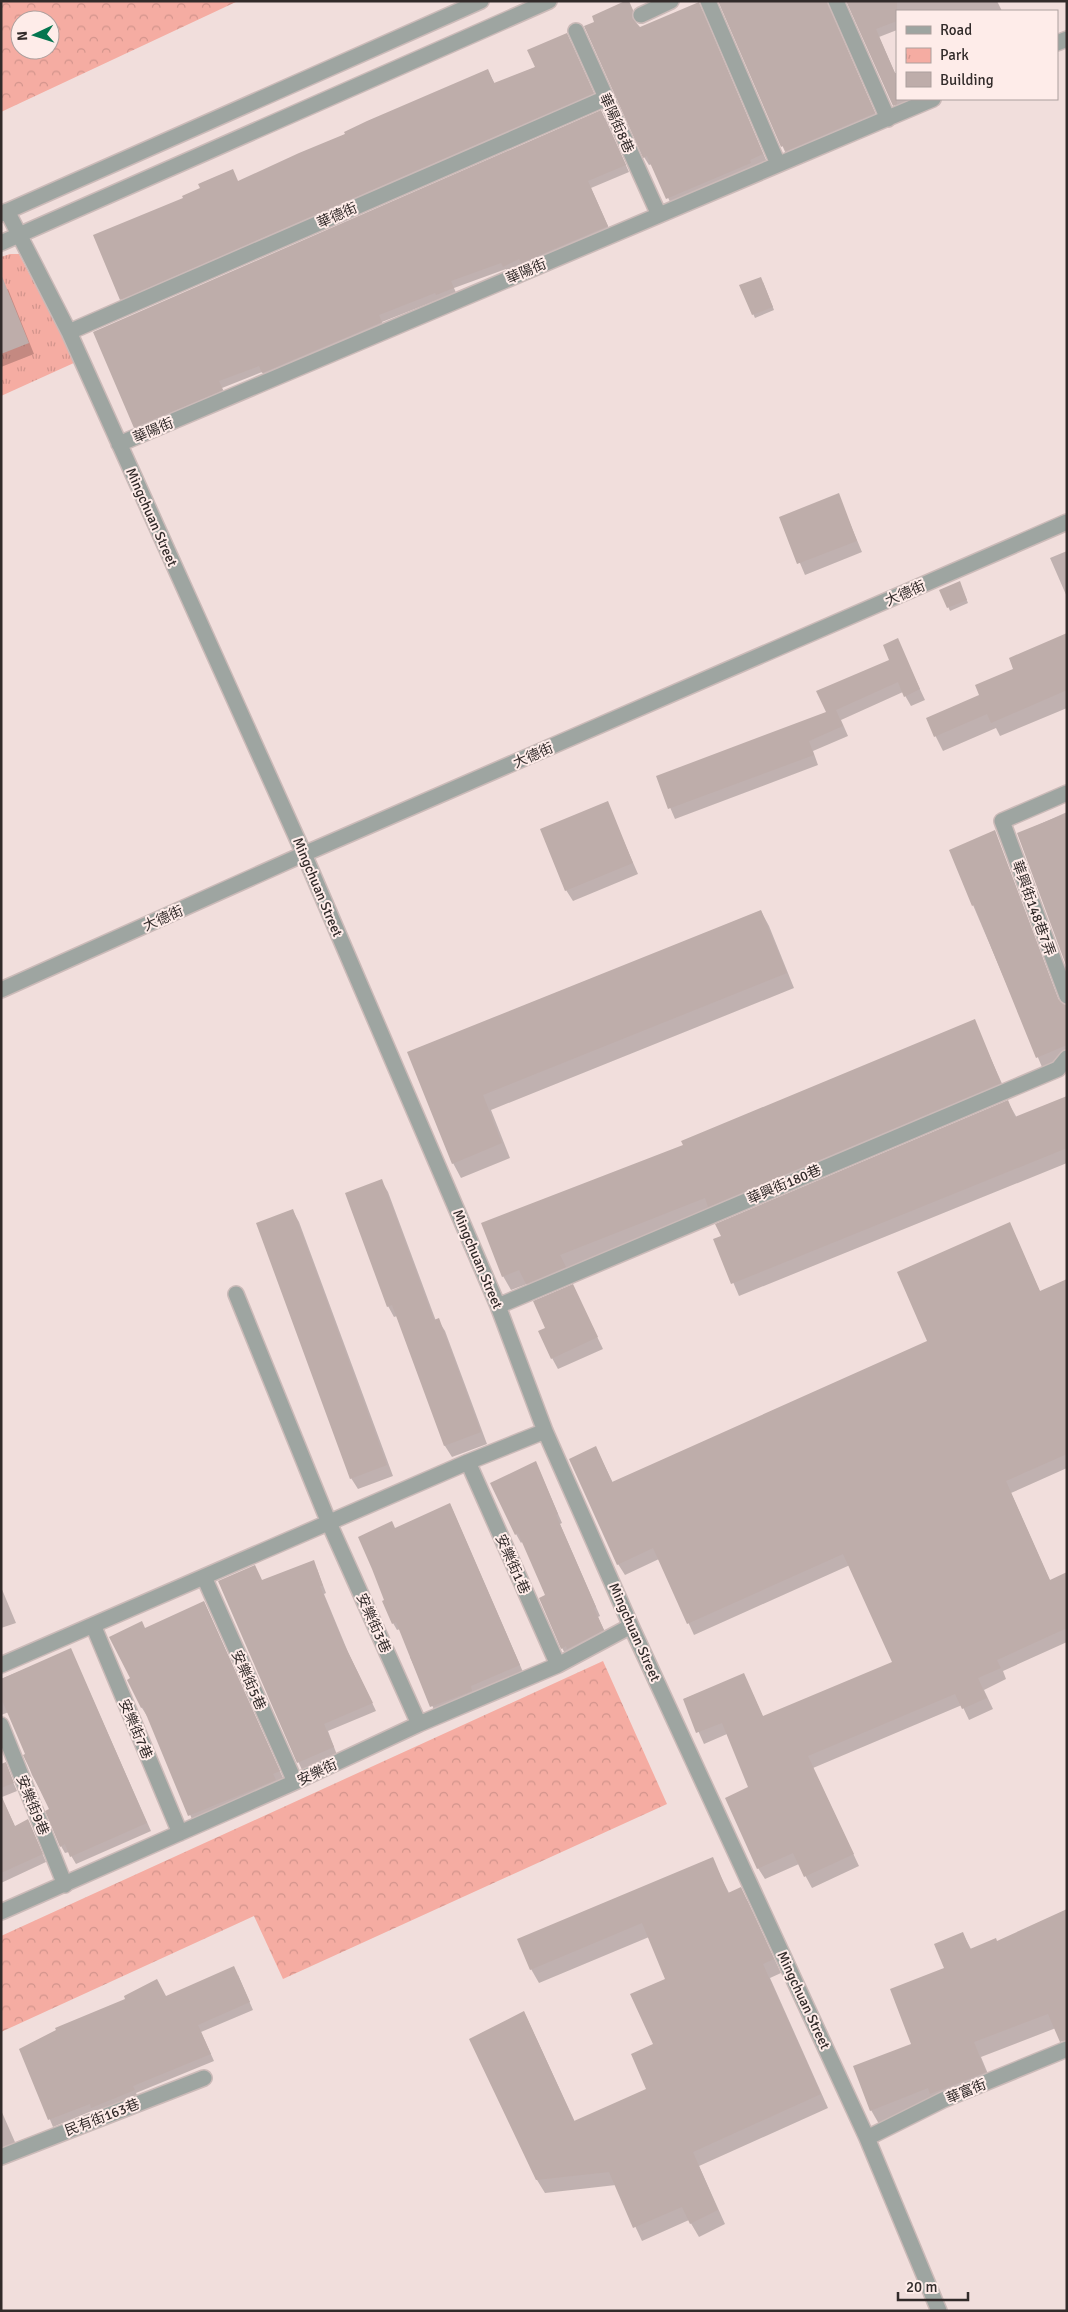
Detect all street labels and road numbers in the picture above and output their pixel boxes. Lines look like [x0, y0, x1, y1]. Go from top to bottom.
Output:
street label: 華陽街8巷 [596, 91, 637, 156]
street label: 華德街 [315, 199, 360, 232]
street label: 華陽街 [504, 255, 549, 287]
street label: 華陽街 [131, 414, 176, 446]
street label: Mingchuan Street [122, 465, 181, 569]
street label: 大德街 [883, 577, 928, 610]
street label: 大德街 [511, 739, 556, 772]
street label: Mingchuan Street [289, 835, 346, 940]
street label: 華興街148巷7弄 [1008, 858, 1059, 958]
street label: 大德街 [141, 902, 186, 935]
street label: 華興街180巷 [745, 1161, 824, 1208]
street label: Mingchuan Street [449, 1207, 506, 1312]
street label: 安樂街1巷 [492, 1532, 533, 1597]
street label: Mingchuan Street [605, 1580, 664, 1684]
street label: 安樂街3巷 [353, 1591, 394, 1656]
street label: 安樂街5巷 [228, 1648, 269, 1713]
street label: 安樂街7巷 [115, 1697, 156, 1762]
street label: 安樂街 [295, 1756, 340, 1789]
street label: 安樂街9巷 [13, 1773, 52, 1838]
street label: Mingchuan Street [773, 1948, 834, 2052]
street label: 華富街 [944, 2076, 989, 2107]
street label: 民有街163巷 [62, 2095, 142, 2140]

